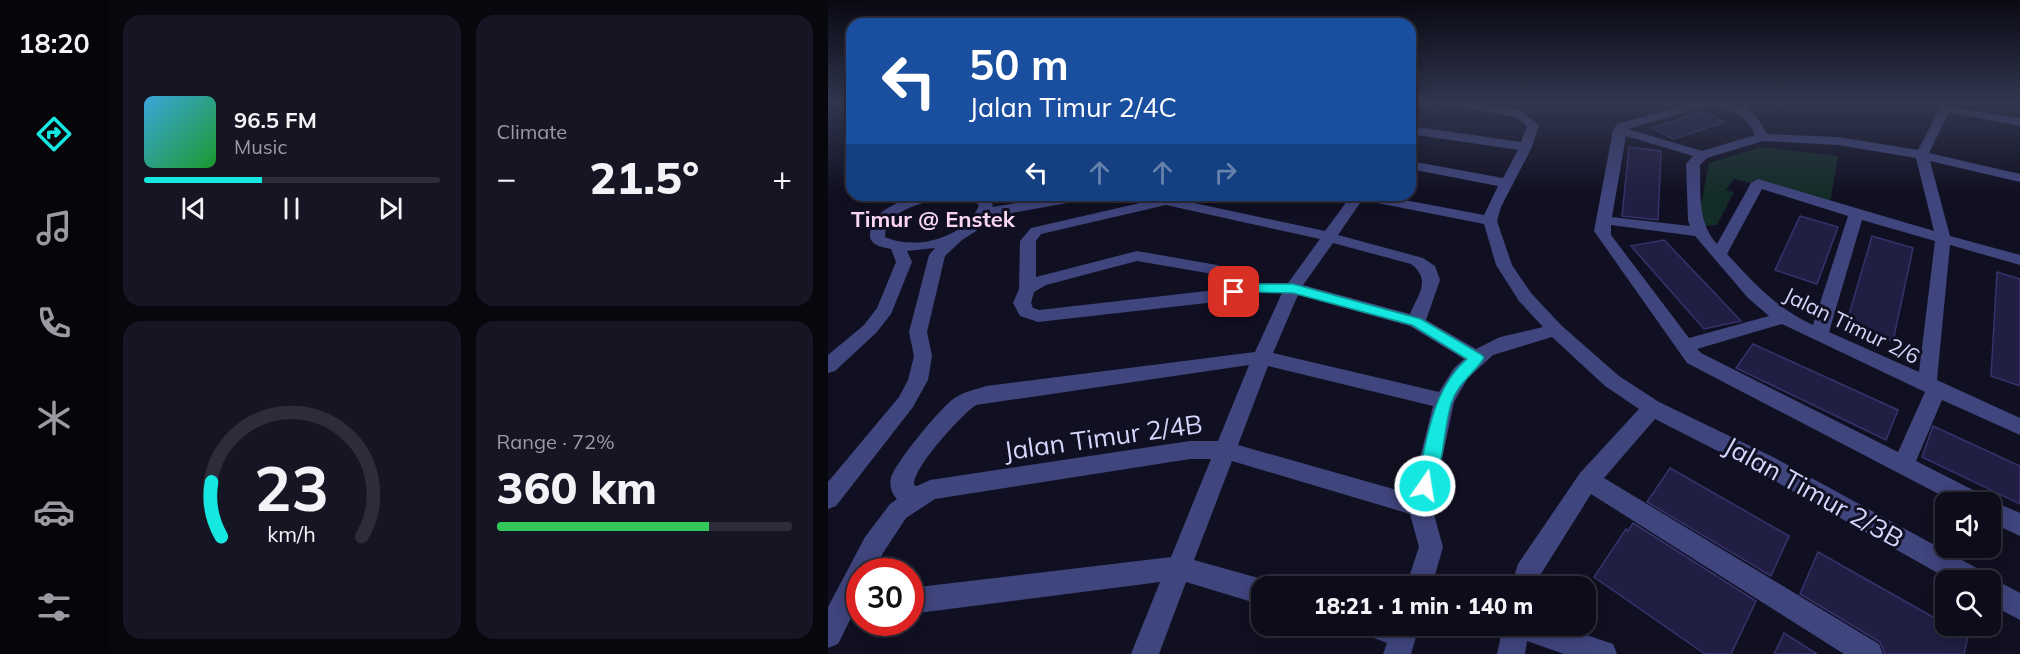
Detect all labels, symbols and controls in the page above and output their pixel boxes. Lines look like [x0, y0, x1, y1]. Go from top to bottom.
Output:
text: 18:20 [18, 26, 90, 60]
text: 50 m [969, 38, 1069, 91]
icon: left [870, 42, 948, 120]
text: Jalan Timur 2/4C [969, 90, 1177, 124]
text: 96.5 FM [234, 106, 317, 134]
icon: directions [33, 113, 75, 155]
text: Climate [497, 119, 567, 144]
text: Music [234, 134, 287, 159]
text: 21.5° [589, 149, 699, 205]
icon: left [1020, 156, 1053, 189]
icon: ahead [1083, 156, 1116, 189]
icon: ahead [1146, 156, 1179, 189]
icon: right [1209, 156, 1242, 189]
text: − [497, 157, 516, 198]
text: + [772, 157, 792, 198]
icon: previous [177, 192, 210, 225]
icon: pause [275, 192, 308, 225]
icon: next [374, 192, 407, 225]
district label: Timur @ Enstek [851, 205, 1016, 233]
icon: music [33, 207, 75, 249]
pin [1208, 266, 1259, 317]
icon: arrive [1217, 275, 1250, 308]
street label: Jalan Timur 2/6 [1780, 281, 1924, 369]
icon: phone [33, 302, 75, 344]
icon: climate [33, 397, 75, 439]
street label: Jalan Timur 2/4B [1002, 407, 1204, 467]
text: Range · 72% [497, 429, 615, 454]
street label: Jalan Timur 2/3B [1718, 429, 1910, 555]
text: 23 [254, 448, 329, 527]
position arrow [1393, 454, 1457, 518]
text: 360 km [497, 459, 657, 515]
icon: car [33, 491, 75, 533]
map controls [1935, 492, 2001, 636]
button: sound [1935, 492, 2001, 558]
text: km/h [267, 520, 316, 547]
speed limit sign: 30 [846, 558, 924, 636]
button: search [1935, 570, 2001, 636]
icon: filters [33, 586, 75, 628]
text: 18:21 · 1 min · 140 m [1314, 592, 1533, 620]

